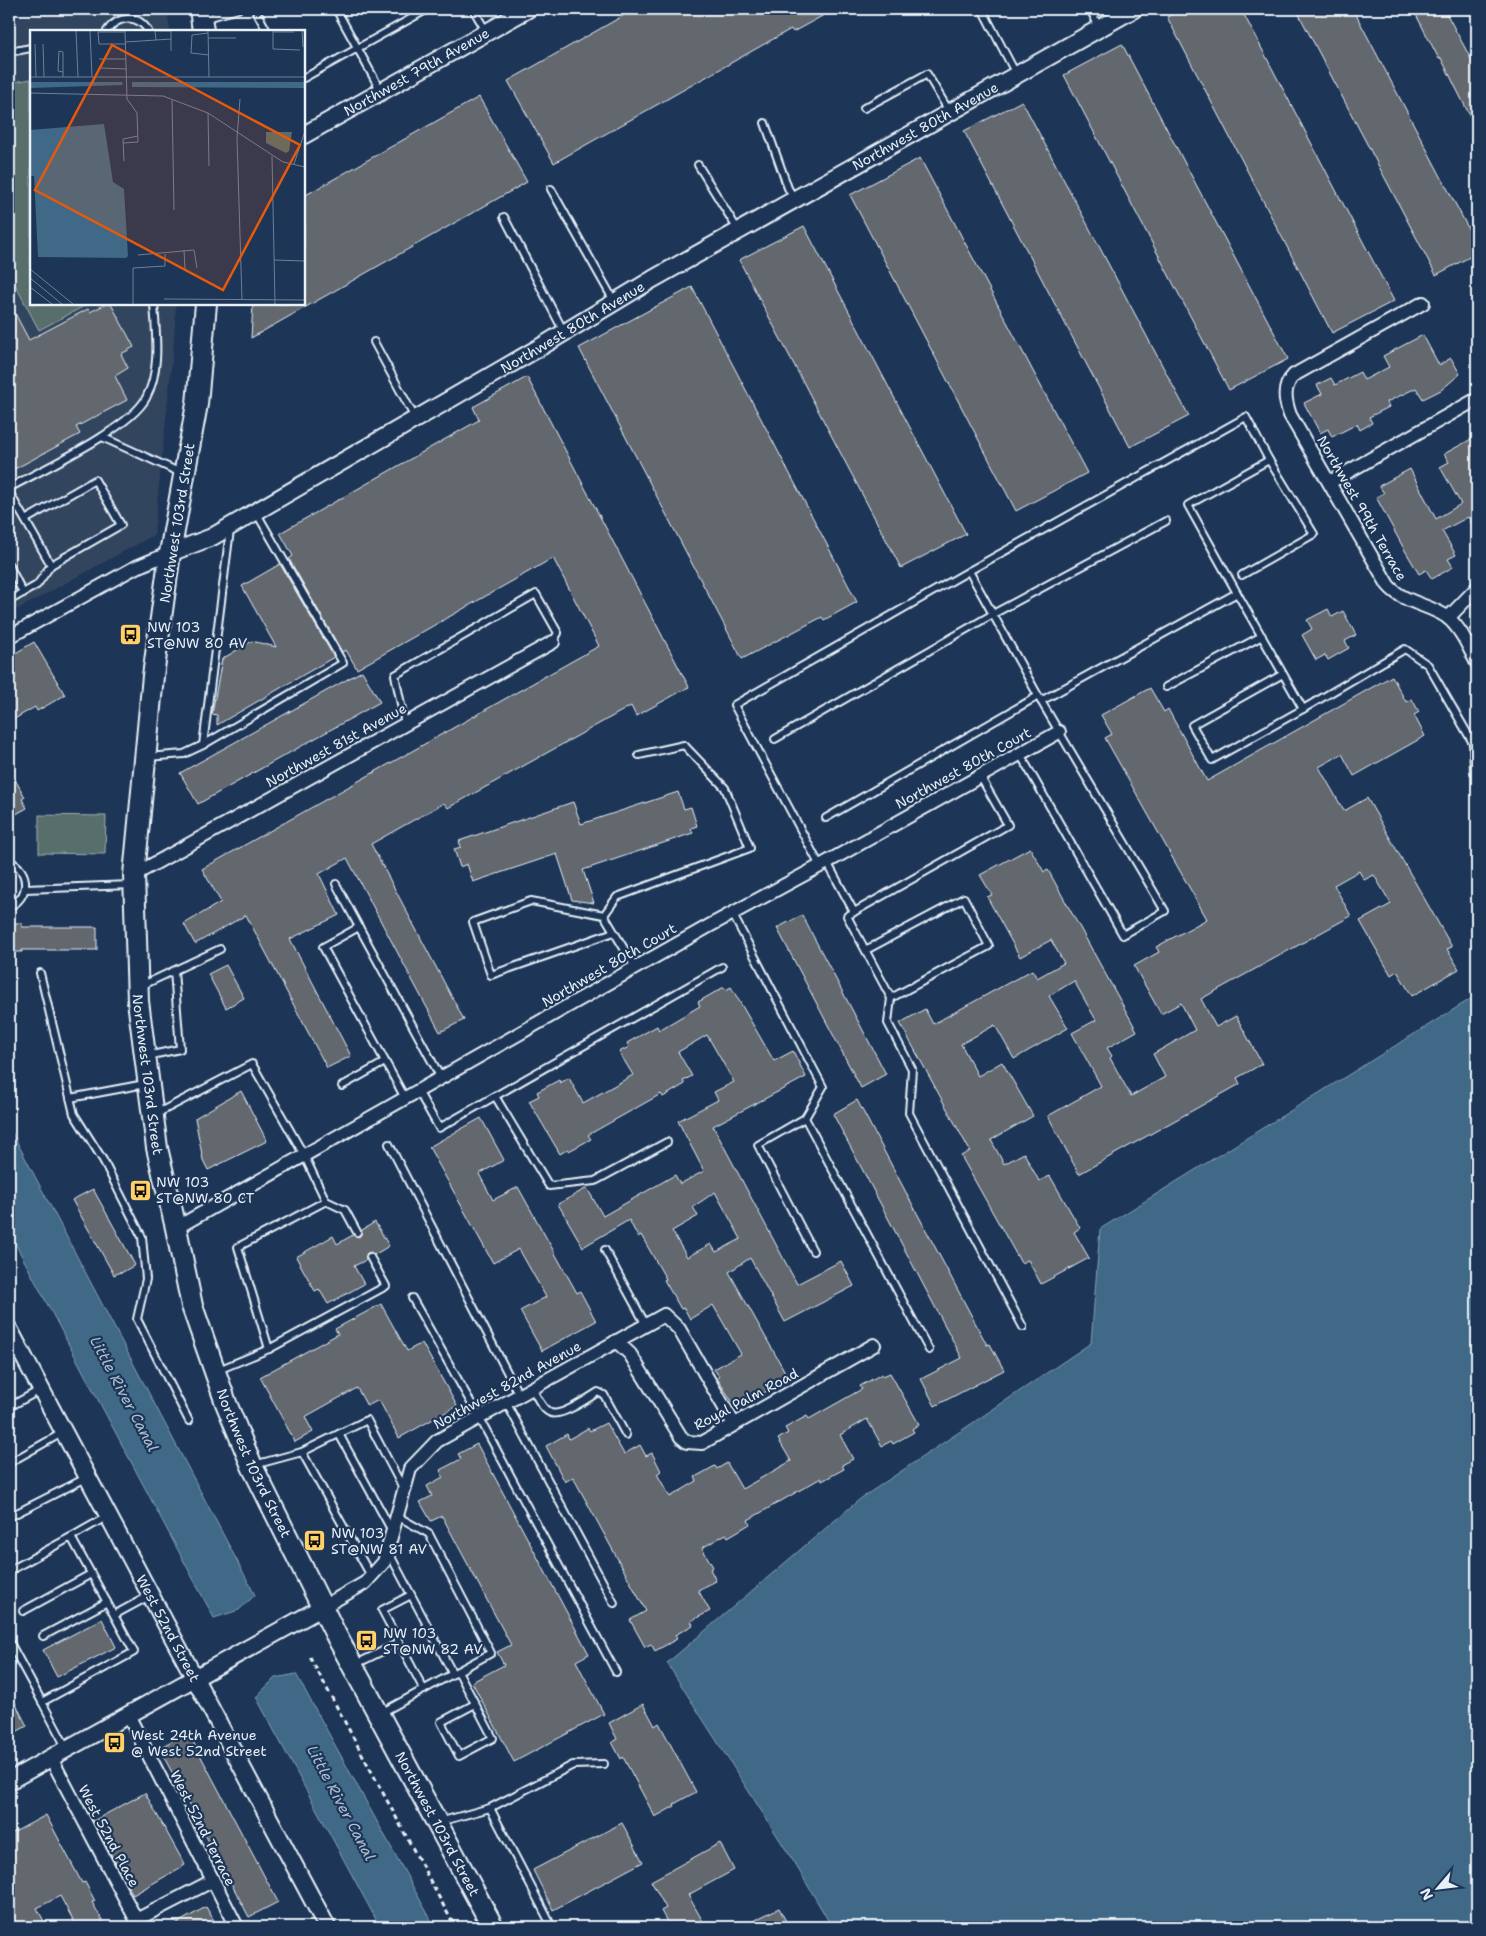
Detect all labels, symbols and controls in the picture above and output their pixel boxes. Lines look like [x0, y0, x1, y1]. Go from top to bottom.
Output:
street label: Northwest 79th Avenue [340, 24, 493, 120]
inset map [30, 30, 305, 305]
street label: Northwest 80th Avenue [849, 78, 1002, 174]
street label: Northwest 80th Avenue [497, 277, 648, 377]
street label: Northwest 99th Terrace [1313, 432, 1411, 584]
street label: Northwest 103rd Street [155, 442, 199, 604]
place label: NW 103 ST@NW 80 AV [147, 618, 248, 652]
bus stop icon: NW 103 ST@NW 80 AV [119, 623, 143, 647]
street label: Northwest 81st Avenue [263, 699, 410, 791]
street label: Northwest 80th Court [892, 723, 1034, 813]
street label: Northwest 80th Court [539, 919, 679, 1011]
street label: Northwest 103rd Street [129, 994, 167, 1157]
place label: NW 103 ST@NW 80 CT [156, 1173, 255, 1207]
bus stop icon: NW 103 ST@NW 80 CT [128, 1178, 152, 1202]
water label: Little River Canal [85, 1333, 163, 1455]
street label: Northwest 82nd Avenue [430, 1337, 584, 1433]
street label: Royal Palm Road [691, 1364, 801, 1434]
street label: Northwest 103rd Street [213, 1386, 295, 1541]
place label: NW 103 ST@NW 81 AV [331, 1524, 428, 1558]
bus stop icon: NW 103 ST@NW 81 AV [303, 1529, 327, 1553]
street label: West 52nd Street [132, 1572, 204, 1685]
place label: NW 103 ST@NW 82 AV [383, 1624, 483, 1658]
bus stop icon: NW 103 ST@NW 82 AV [355, 1629, 379, 1653]
place label: West 24th Avenue @ West 52nd Street [131, 1726, 267, 1760]
bus stop icon: West 24th Avenue @ West 52nd Street [103, 1731, 127, 1755]
water label: Little River Canal [302, 1742, 380, 1864]
street label: Northwest 103rd Street [391, 1748, 484, 1899]
street label: West 52nd Terrace [166, 1767, 240, 1889]
street label: West 52nd Place [74, 1782, 144, 1890]
north arrow [1414, 1864, 1464, 1914]
text: N [1416, 1885, 1437, 1903]

